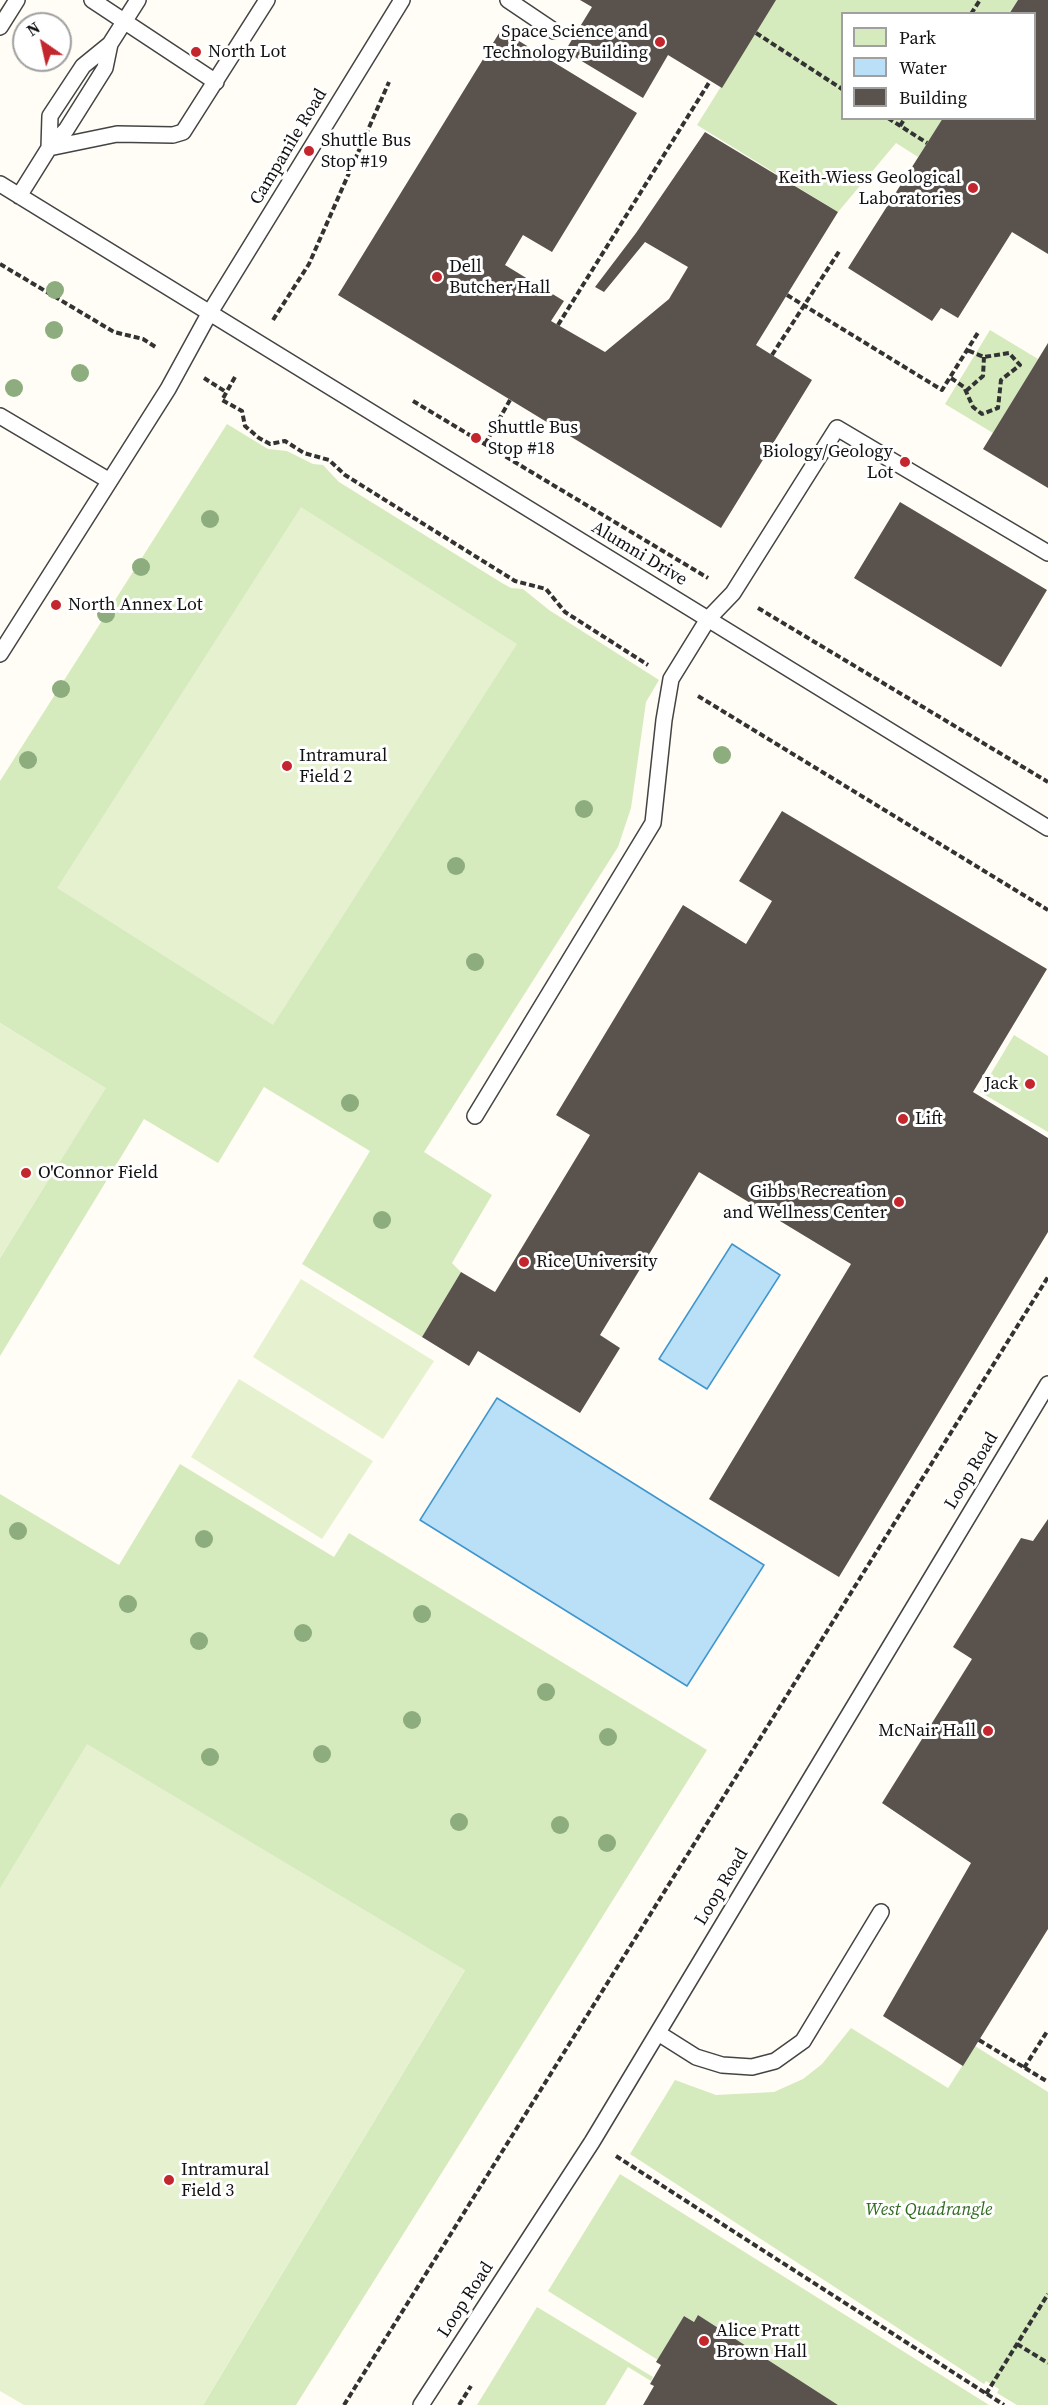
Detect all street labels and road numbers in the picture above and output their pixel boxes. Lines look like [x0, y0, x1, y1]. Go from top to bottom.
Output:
street label: Campanile Road [246, 85, 332, 209]
street label: Alumni Drive [587, 517, 691, 591]
street label: Loop Road [941, 1429, 1003, 1513]
street label: Loop Road [691, 1845, 753, 1929]
street label: Loop Road [434, 2258, 498, 2342]

